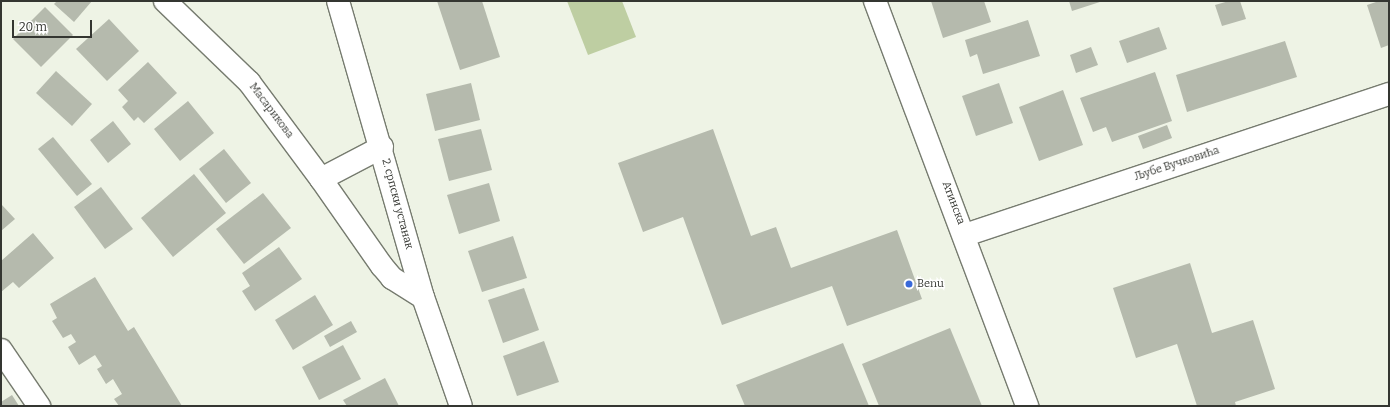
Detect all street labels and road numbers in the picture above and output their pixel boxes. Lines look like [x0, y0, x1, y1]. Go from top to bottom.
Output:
street label: Масарикова [246, 81, 296, 141]
street label: Љубе Вучковића [1133, 144, 1221, 184]
street label: 2. српски устанак [379, 157, 415, 251]
street label: Атинска [939, 180, 967, 226]

